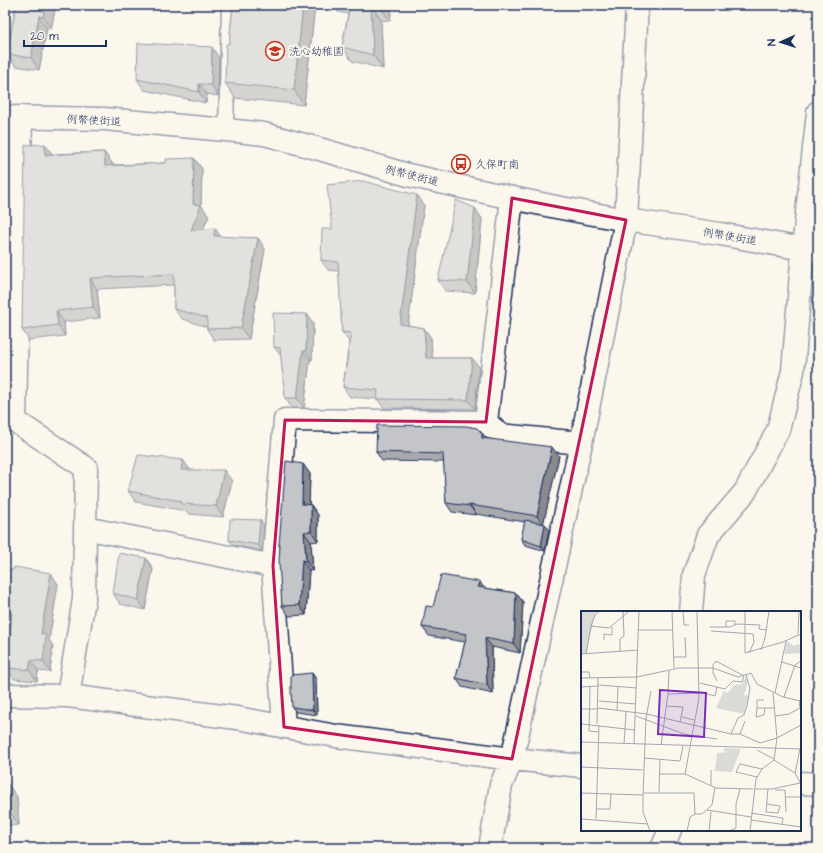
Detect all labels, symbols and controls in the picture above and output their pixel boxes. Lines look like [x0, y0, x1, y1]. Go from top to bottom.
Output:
scale bar [24, 22, 106, 48]
north arrow [761, 22, 801, 62]
text: 20 m [30, 28, 59, 45]
text: N [764, 39, 779, 46]
school or university icon: 洗心幼稚園 [264, 40, 286, 62]
place label: 洗心幼稚園 [289, 44, 344, 59]
street label: 例幣使街道 [66, 112, 122, 129]
bus stop icon: 久保町南 [450, 153, 472, 175]
place label: 久保町南 [475, 157, 519, 172]
street label: 例幣使街道 [383, 162, 440, 189]
street label: 例幣使街道 [702, 224, 758, 249]
inset map [581, 611, 801, 831]

